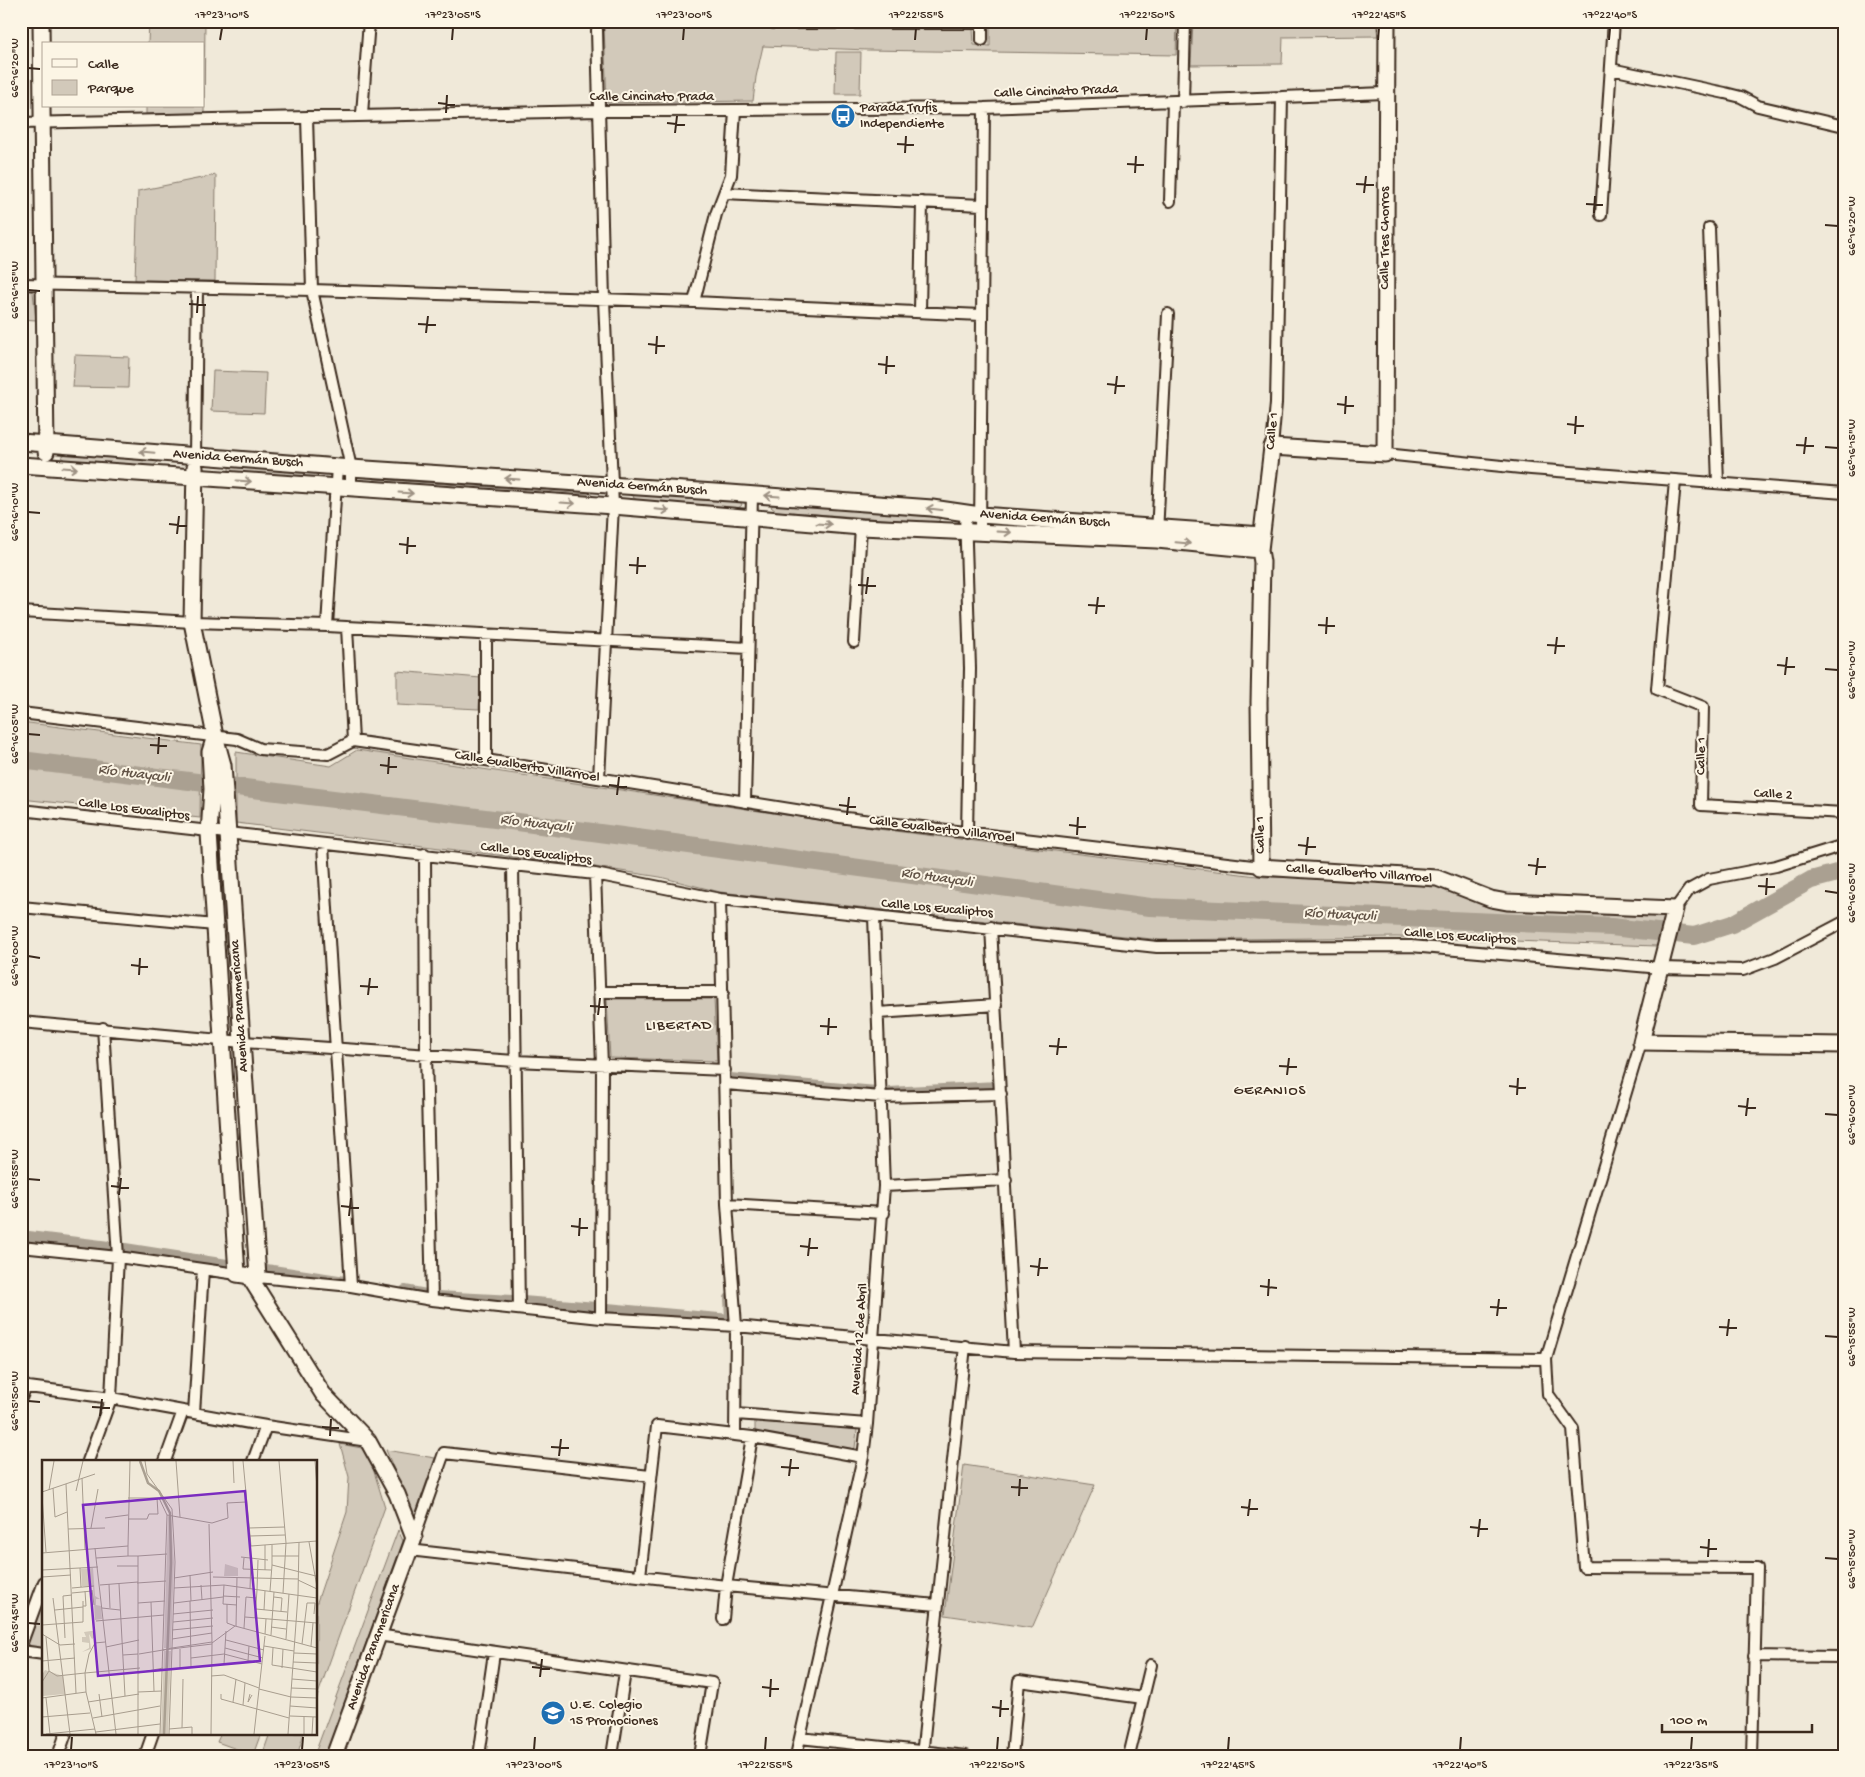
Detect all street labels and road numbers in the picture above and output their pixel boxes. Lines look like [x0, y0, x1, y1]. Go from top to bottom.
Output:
street label: Calle Cincinato Prada [994, 81, 1120, 103]
street label: Calle Cincinato Prada [590, 89, 715, 106]
street label: Calle Tres Chorros [1377, 186, 1394, 289]
street label: Calle 1 [1263, 411, 1283, 451]
street label: Avenida Germán Busch [172, 446, 304, 472]
street label: Avenida Germán Busch [576, 474, 708, 500]
street label: Avenida Germán Busch [979, 506, 1111, 532]
street label: Calle 1 [1693, 737, 1711, 775]
street label: Calle Gualberto Villarroel [453, 747, 601, 787]
street label: Calle 2 [1753, 785, 1793, 805]
street label: Calle Los Eucaliptos [77, 795, 191, 825]
street label: Calle Gualberto Villarroel [868, 813, 1016, 847]
street label: Calle 1 [1252, 816, 1270, 854]
street label: Calle Los Eucaliptos [479, 839, 593, 869]
street label: Calle Gualberto Villarroel [1285, 860, 1433, 888]
street label: Calle Los Eucaliptos [881, 896, 994, 922]
street label: Calle Los Eucaliptos [1404, 925, 1517, 949]
street label: Avenida Panamericana [227, 938, 253, 1073]
street label: Avenida 12 de Abril [848, 1283, 872, 1395]
street label: Avenida Panamericana [343, 1581, 405, 1712]

